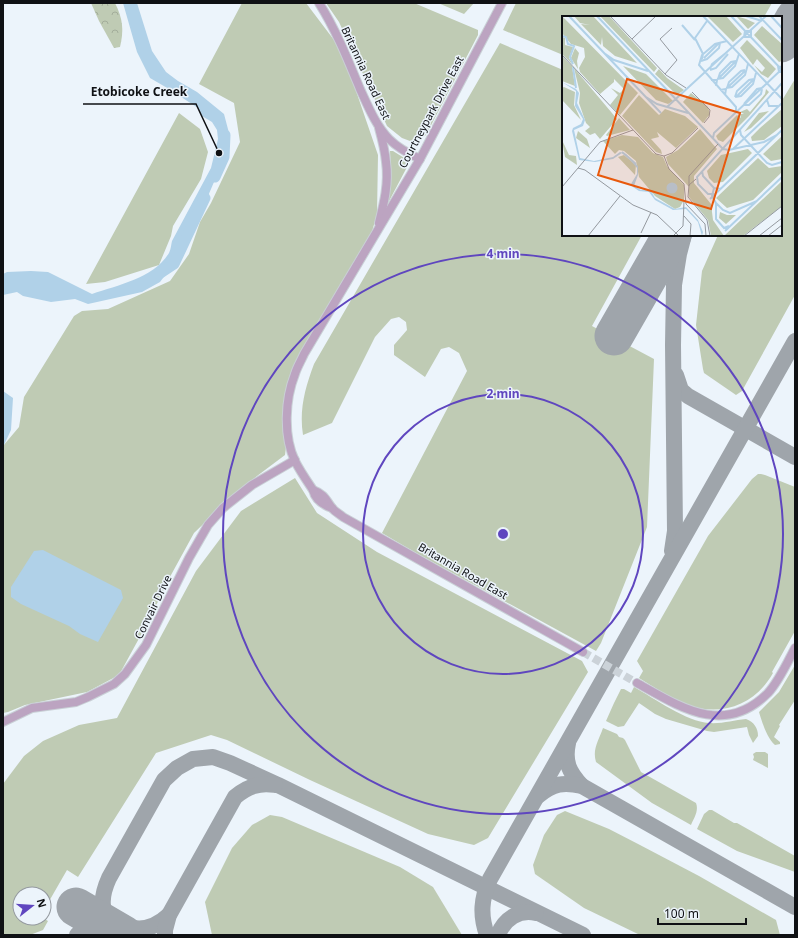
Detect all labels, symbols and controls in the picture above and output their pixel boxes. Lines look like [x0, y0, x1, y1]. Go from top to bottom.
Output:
inset map [562, 16, 782, 236]
street label: Britannia Road East [338, 24, 395, 122]
street label: Courtneypark Drive East [395, 53, 467, 171]
callout: Etobicoke Creek [83, 80, 196, 104]
text: Etobicoke Creek [91, 83, 188, 100]
text: 4 min [486, 245, 520, 262]
text: 2 min [486, 385, 520, 402]
centre of rings [496, 527, 510, 541]
street label: Britannia Road East [416, 539, 511, 602]
street label: Convair Drive [131, 572, 175, 641]
north arrow [12, 886, 52, 926]
text: N [34, 896, 51, 909]
scale bar [658, 900, 746, 926]
text: 100 m [664, 905, 699, 922]

